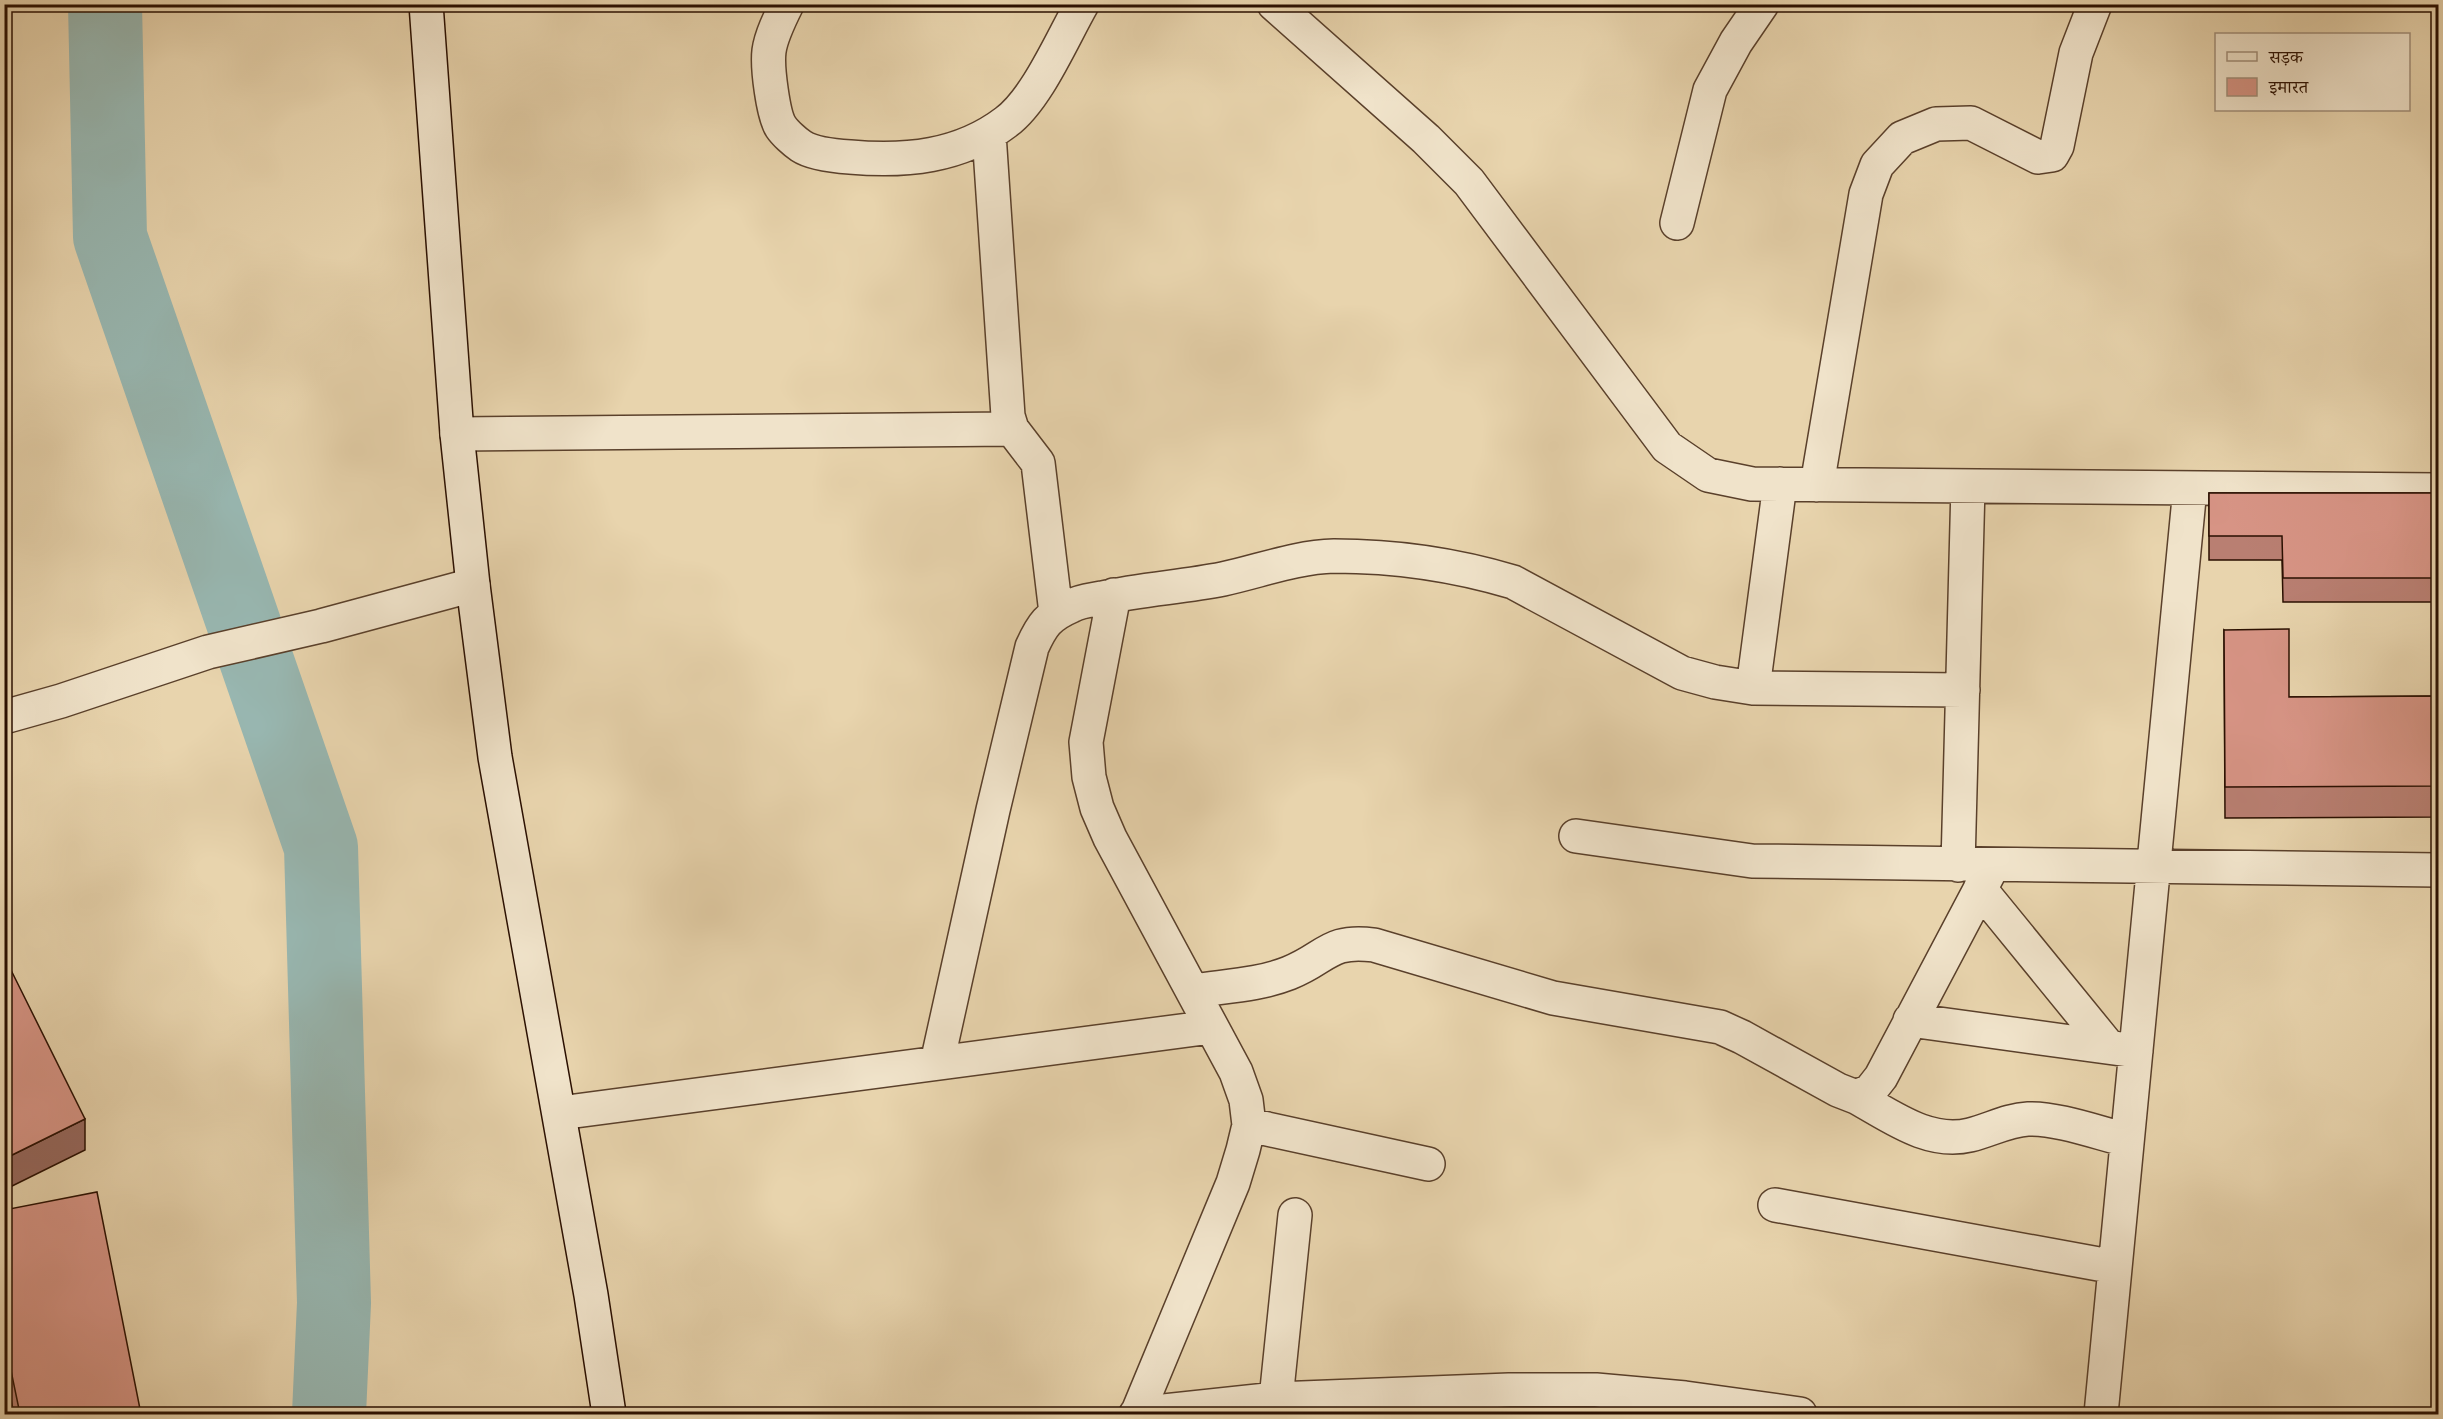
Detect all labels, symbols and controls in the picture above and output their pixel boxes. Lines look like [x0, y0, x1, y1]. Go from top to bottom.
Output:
legend [2215, 33, 2410, 111]
text: सड़क [2268, 46, 2304, 69]
text: इमारत [2268, 76, 2309, 99]

